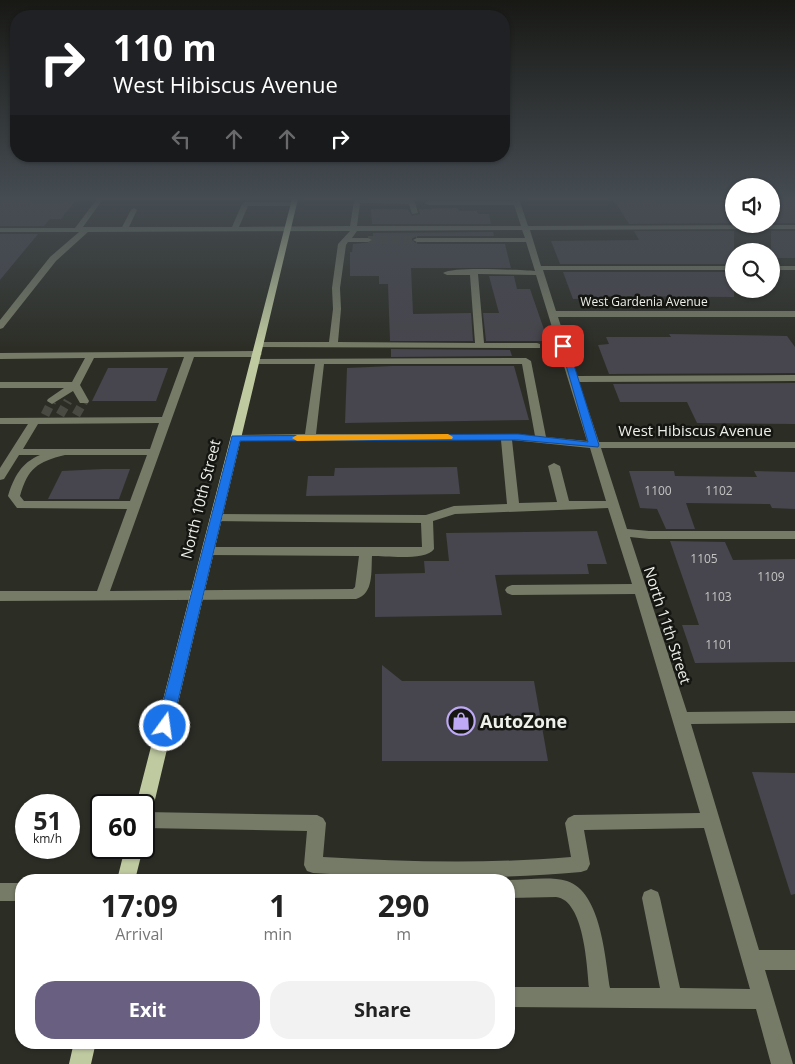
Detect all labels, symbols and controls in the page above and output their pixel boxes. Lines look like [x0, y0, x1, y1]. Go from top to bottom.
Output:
text: 110 m [113, 24, 217, 71]
icon: right [30, 30, 95, 95]
text: West Hibiscus Avenue [113, 69, 338, 99]
icon: left [167, 125, 195, 153]
icon: ahead [220, 125, 248, 153]
icon: ahead [273, 125, 301, 153]
icon: right [326, 125, 354, 153]
map controls [725, 178, 780, 298]
button: sound [725, 178, 780, 233]
button: search [725, 243, 780, 298]
street label: West Gardenia Avenue [580, 293, 708, 310]
pin [542, 325, 584, 367]
icon: arrive [549, 332, 577, 360]
street label: West Hibiscus Avenue [618, 420, 772, 440]
street label: North 10th Street [175, 437, 225, 561]
house number: 1100 [644, 482, 672, 499]
house number: 1102 [705, 482, 733, 499]
house number: 1105 [690, 550, 718, 567]
street label: North 11th Street [640, 564, 696, 686]
house number: 1109 [757, 568, 785, 585]
house number: 1103 [704, 588, 732, 605]
house number: 1101 [705, 636, 733, 653]
position arrow [138, 699, 190, 751]
shop icon: AutoZone [446, 706, 476, 736]
place label: AutoZone [480, 709, 567, 733]
speed limit sign: 60 [90, 794, 155, 859]
text: 51 [33, 803, 62, 837]
text: km/h [33, 830, 62, 847]
text: 17:09 [101, 885, 178, 926]
text: 1 [269, 885, 286, 926]
text: 290 [378, 885, 429, 926]
text: Arrival [115, 923, 163, 945]
text: min [264, 923, 292, 945]
text: m [396, 923, 411, 945]
button: Exit [35, 981, 260, 1039]
button: Share [270, 981, 495, 1039]

